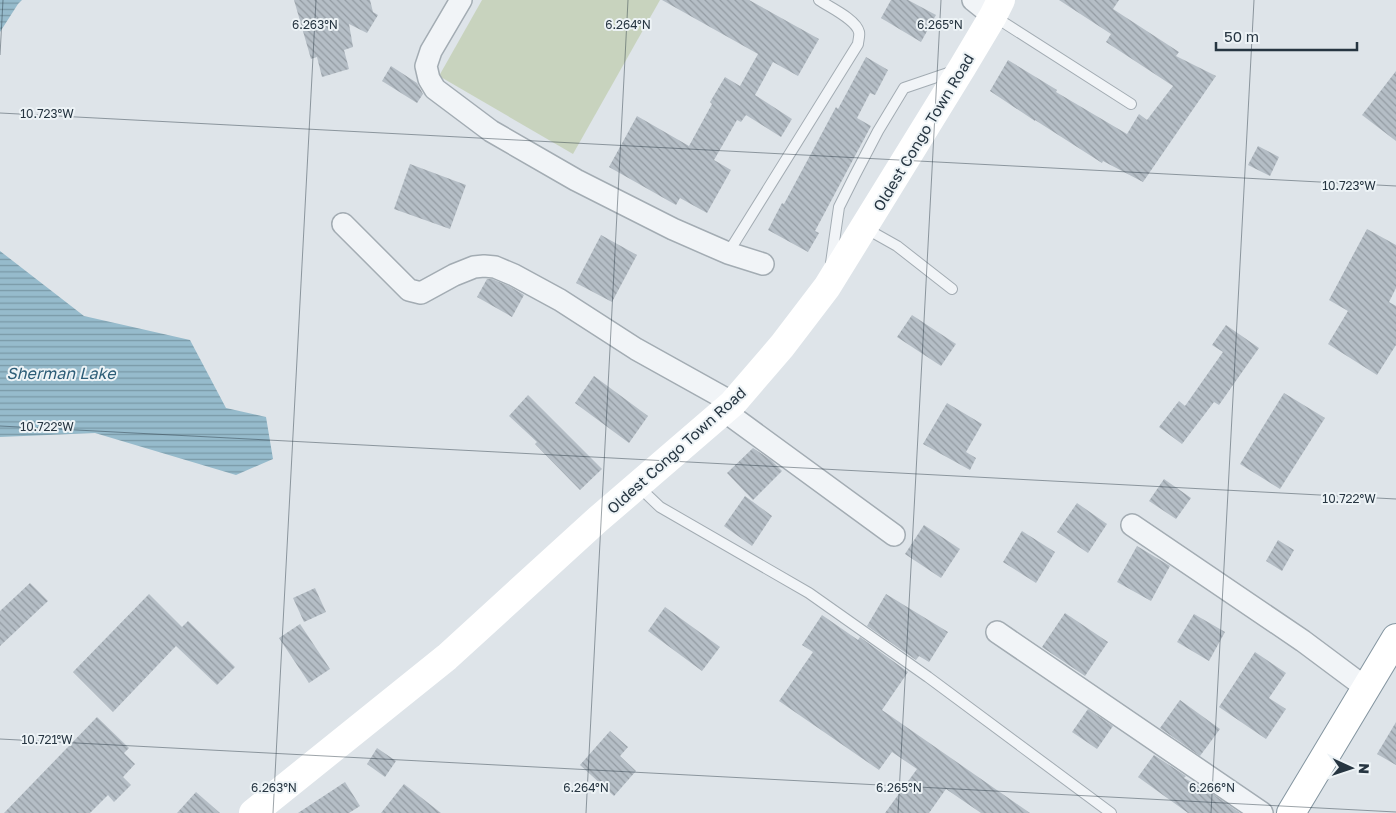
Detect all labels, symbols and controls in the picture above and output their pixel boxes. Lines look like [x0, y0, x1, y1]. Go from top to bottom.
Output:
text: 6.263°N [292, 17, 338, 32]
text: 6.264°N [605, 17, 651, 32]
text: 6.265°N [917, 17, 963, 32]
scale bar [1216, 20, 1357, 52]
text: 50 m [1224, 27, 1259, 45]
street label: Oldest Congo Town Road [869, 50, 977, 214]
text: 10.723°W [20, 106, 74, 121]
text: 10.723°W [1322, 178, 1376, 193]
water label: Sherman Lake [7, 363, 117, 383]
street label: Oldest Congo Town Road [603, 383, 749, 517]
text: 10.722°W [20, 419, 74, 434]
text: 10.722°W [1322, 491, 1376, 506]
text: 10.721°W [21, 732, 73, 747]
north arrow [1326, 743, 1376, 793]
text: N [1356, 763, 1373, 774]
text: 6.263°N [251, 780, 297, 795]
text: 6.264°N [563, 780, 609, 795]
text: 6.265°N [876, 780, 922, 795]
text: 6.266°N [1189, 780, 1235, 795]

